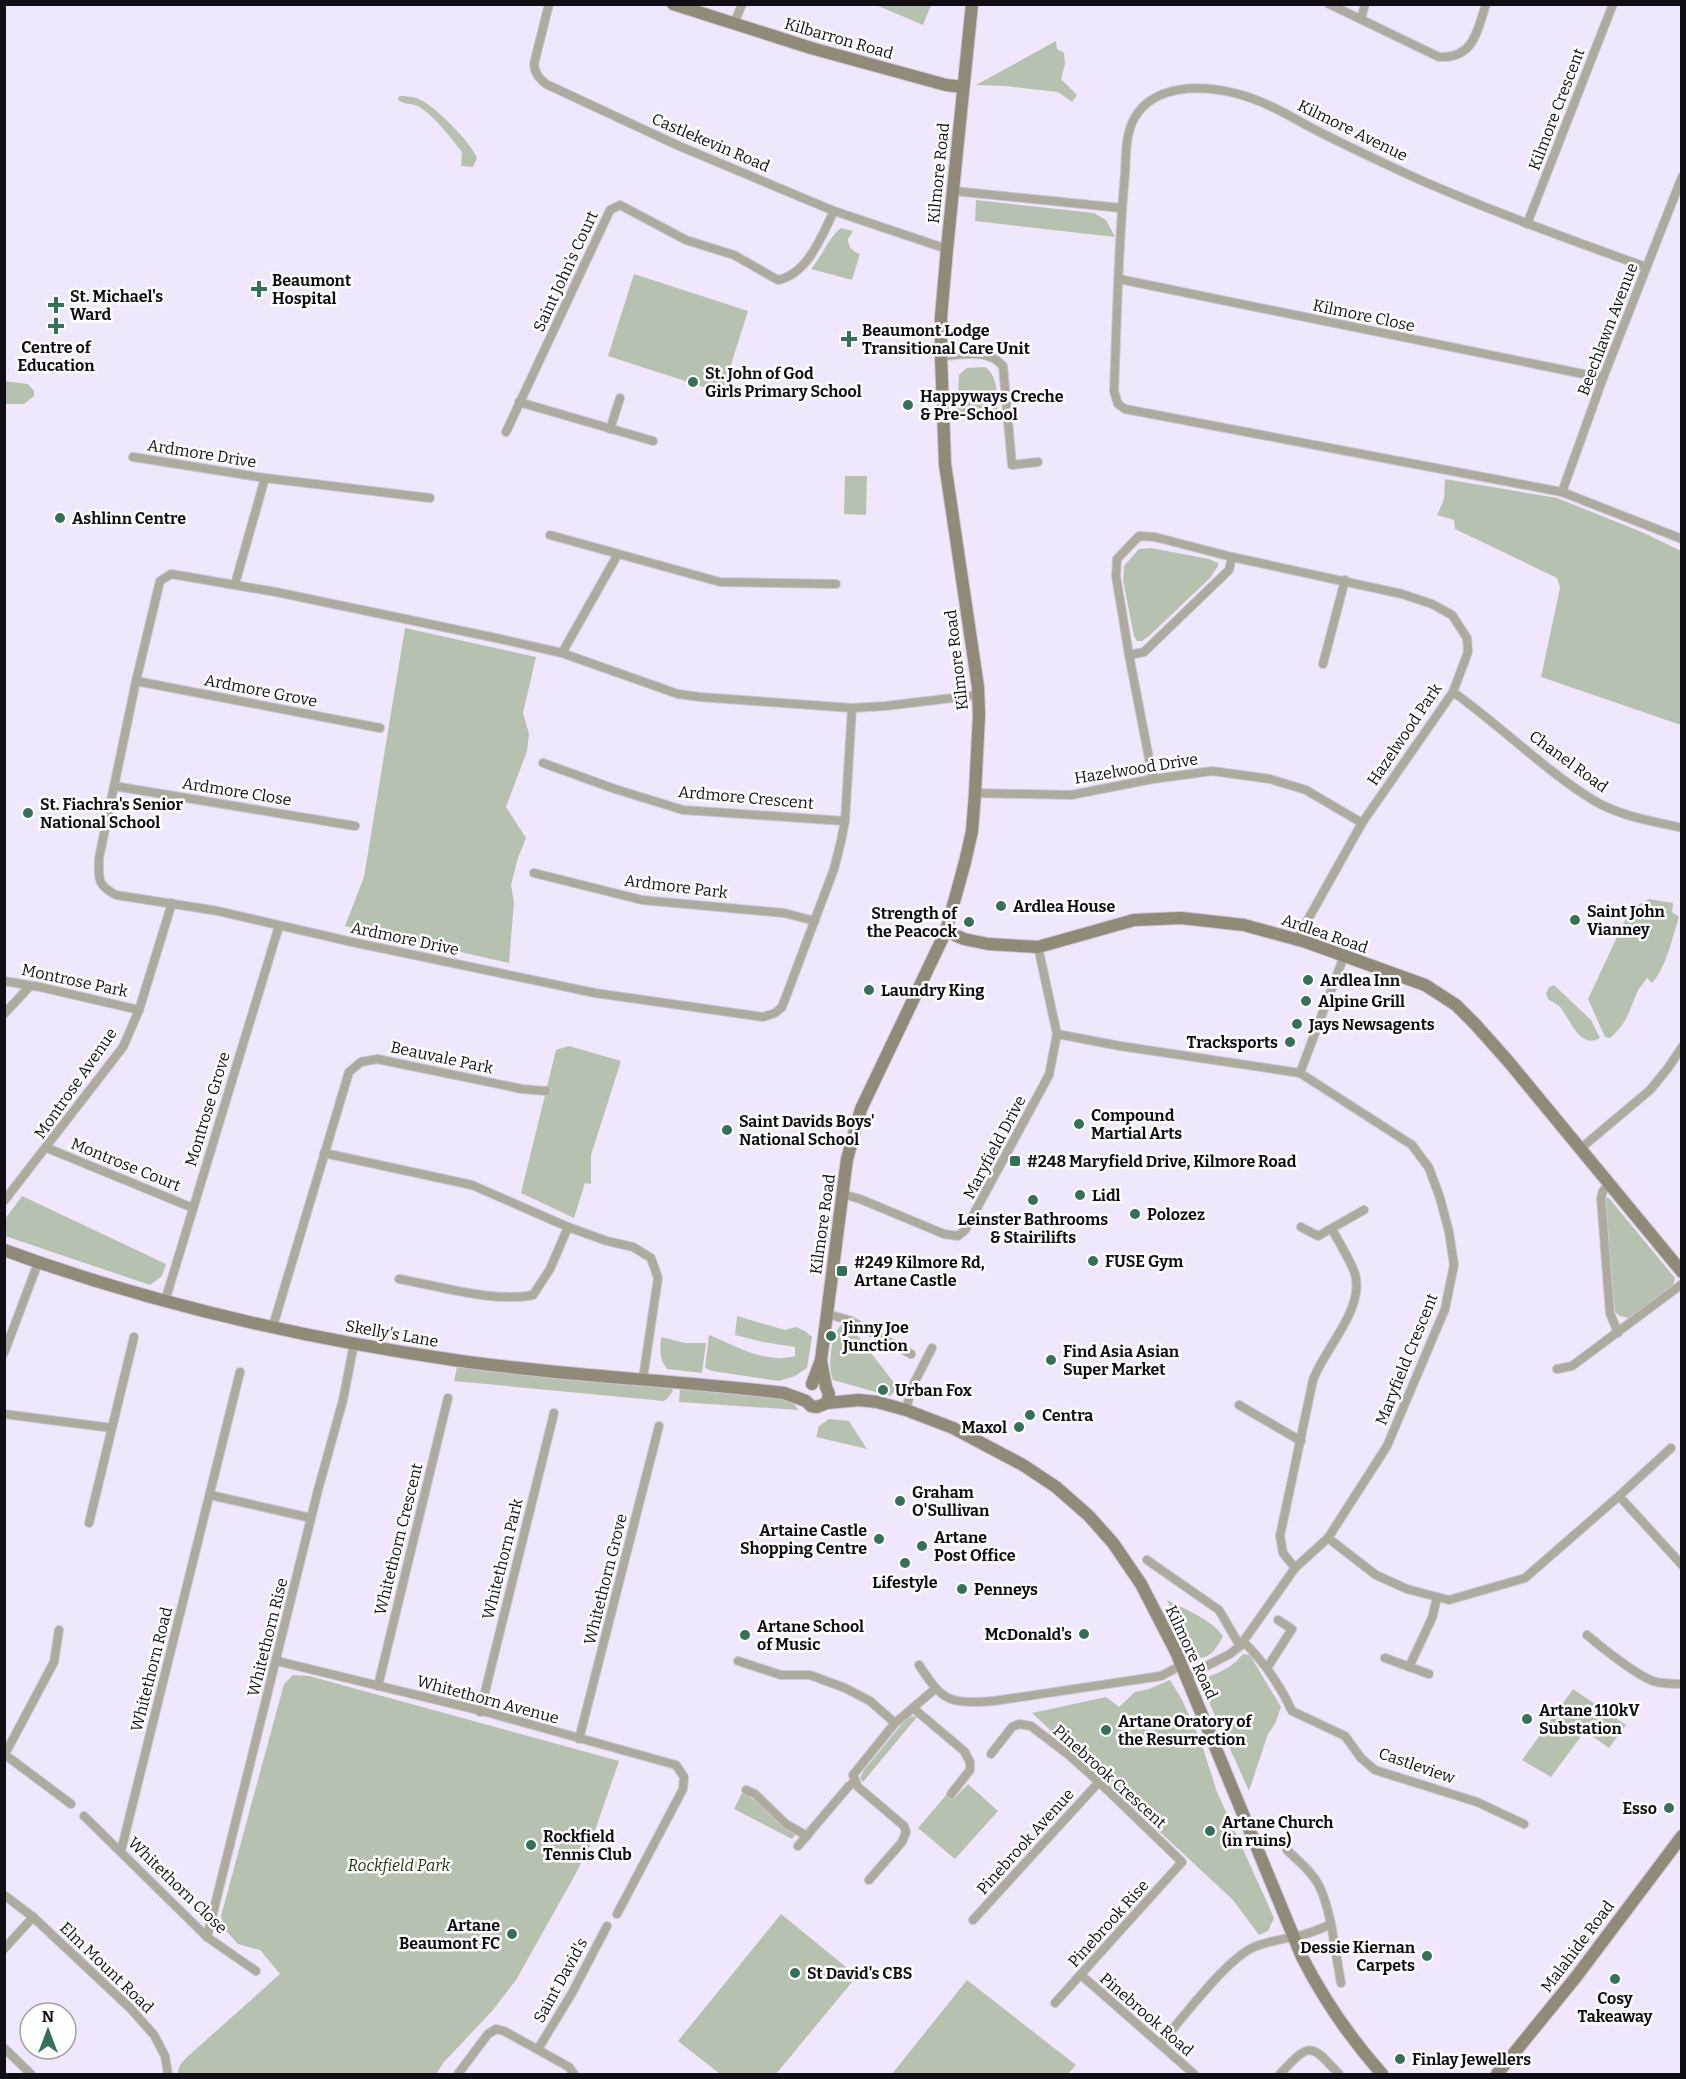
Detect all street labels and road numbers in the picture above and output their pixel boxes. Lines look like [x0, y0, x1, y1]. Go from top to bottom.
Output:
street label: Kilbarron Road [782, 14, 896, 63]
street label: Kilmore Crescent [1524, 45, 1589, 173]
street label: Kilmore Avenue [1295, 96, 1411, 165]
street label: Castlekevin Road [649, 109, 773, 176]
street label: Kilmore Road [924, 121, 953, 224]
street label: Saint John's Court [529, 208, 602, 335]
street label: Beechlawn Avenue [1573, 260, 1642, 398]
street label: Kilmore Close [1311, 295, 1417, 336]
street label: Ardmore Drive [146, 436, 258, 471]
street label: Kilmore Road [941, 608, 972, 711]
street label: Ardmore Grove [203, 670, 319, 711]
street label: Hazelwood Park [1363, 680, 1446, 789]
street label: Chanel Road [1526, 726, 1612, 797]
street label: Hazelwood Drive [1073, 749, 1199, 788]
street label: Ardmore Close [181, 773, 293, 810]
street label: Ardmore Crescent [677, 782, 815, 813]
street label: Ardmore Park [623, 871, 729, 902]
street label: Ardlea Road [1279, 910, 1371, 957]
street label: Ardmore Drive [349, 918, 461, 959]
street label: Montrose Park [20, 960, 130, 1001]
street label: Montrose Avenue [30, 1024, 121, 1142]
street label: Beauvale Park [389, 1037, 495, 1078]
street label: Montrose Grove [181, 1050, 234, 1169]
street label: Maryfield Drive [959, 1092, 1030, 1202]
street label: Montrose Court [68, 1134, 184, 1195]
street label: Kilmore Road [806, 1172, 839, 1276]
street label: Maryfield Crescent [1371, 1290, 1442, 1428]
street label: Skelly's Lane [344, 1316, 440, 1351]
street label: Whitethorn Crescent [370, 1461, 427, 1617]
street label: Whitethorn Park [478, 1497, 527, 1622]
street label: Whitethorn Grove [580, 1512, 631, 1647]
street label: Whitethorn Rise [244, 1576, 291, 1698]
street label: Kilmore Road [1162, 1602, 1222, 1703]
street label: Whitethorn Road [127, 1604, 176, 1733]
street label: Whitethorn Avenue [415, 1671, 561, 1728]
street label: Pinebrook Crescent [1049, 1721, 1170, 1832]
street label: Castleview [1376, 1744, 1458, 1787]
street label: Pinebrook Avenue [973, 1784, 1078, 1898]
street label: Whitethorn Close [124, 1833, 231, 1937]
street label: Pinebrook Rise [1064, 1876, 1153, 1971]
street label: Malahide Road [1537, 1896, 1618, 1996]
street label: Elm Mount Road [56, 1918, 158, 2017]
street label: Saint David's [529, 1934, 592, 2026]
street label: Pinebrook Road [1096, 1969, 1198, 2060]

